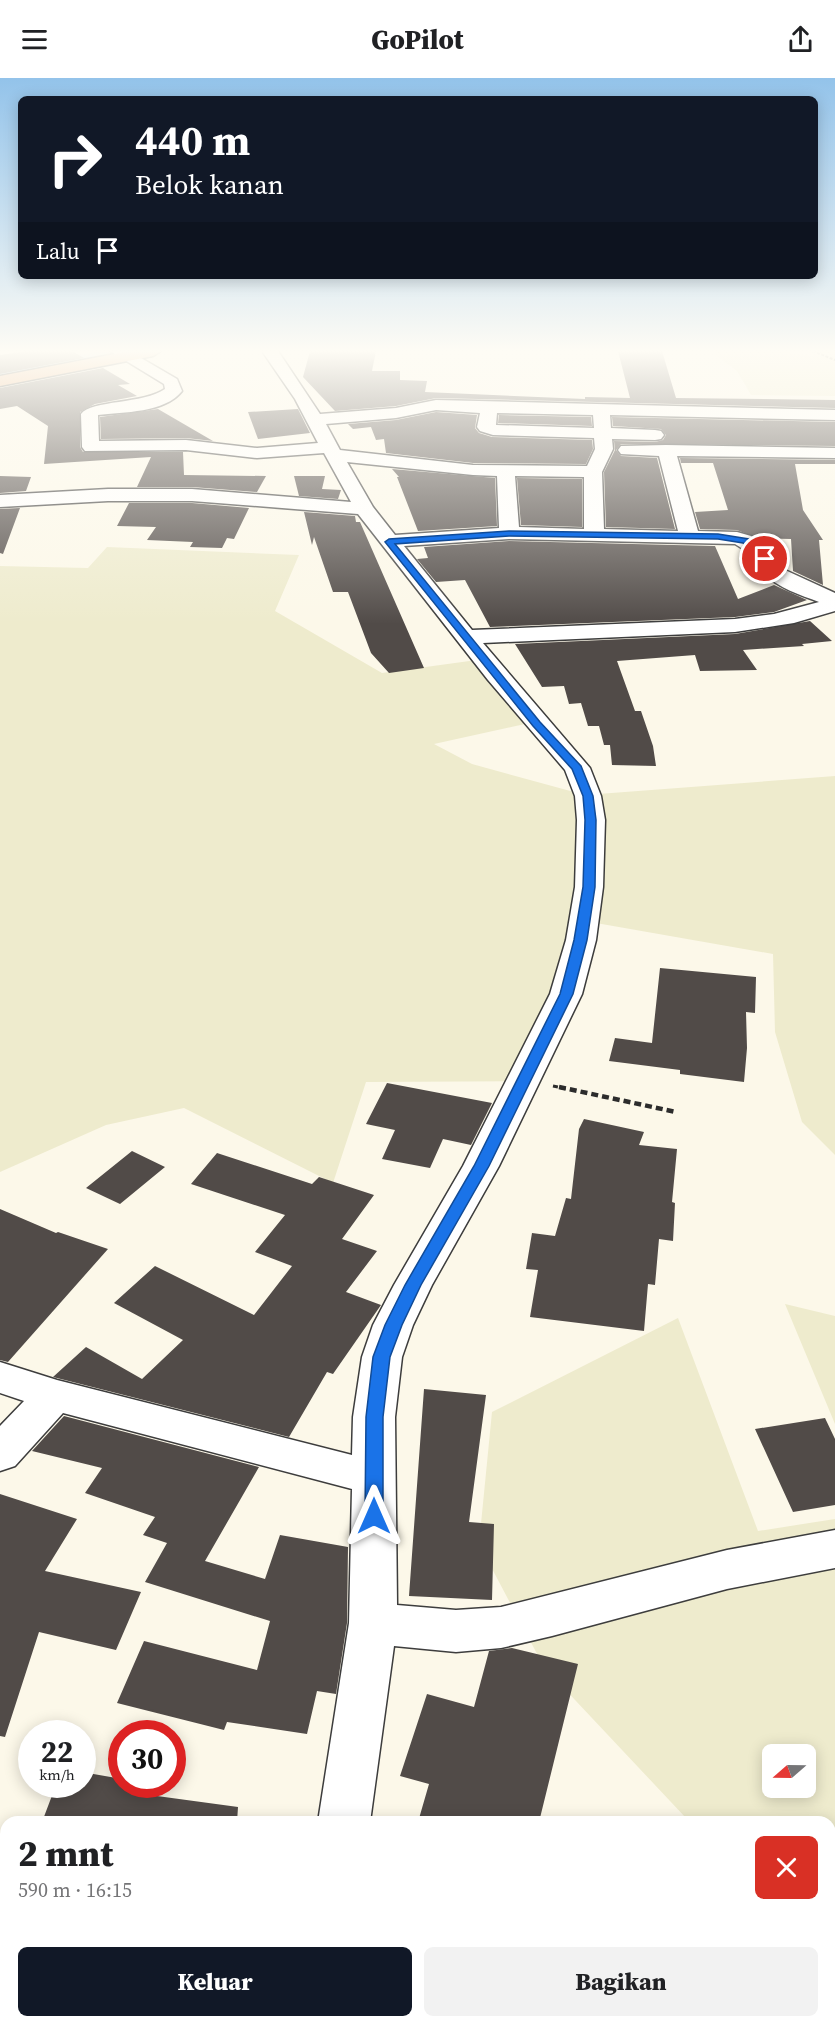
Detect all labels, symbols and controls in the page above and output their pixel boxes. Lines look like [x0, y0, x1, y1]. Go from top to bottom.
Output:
text: GoPilot [371, 21, 464, 58]
icon: menu [18, 23, 51, 56]
icon: share [784, 23, 817, 56]
text: 440 m [135, 111, 250, 169]
icon: right [36, 120, 114, 198]
text: Belok kanan [135, 166, 284, 203]
icon: arrive [91, 234, 124, 267]
text: Lalu [36, 236, 79, 266]
pin [739, 533, 790, 584]
icon: arrive [748, 542, 781, 575]
position arrow [342, 1484, 406, 1548]
speed limit sign: 30 [108, 1720, 186, 1798]
text: 22 [41, 1731, 73, 1772]
north arrow [762, 1744, 816, 1798]
map controls [762, 1744, 816, 1798]
text: km/h [39, 1764, 75, 1785]
text: 2 mnt [18, 1829, 113, 1878]
button: close [755, 1836, 818, 1899]
text: 590 m · 16:15 [18, 1876, 132, 1904]
button: Keluar [18, 1947, 412, 2016]
button: Bagikan [424, 1947, 818, 2016]

